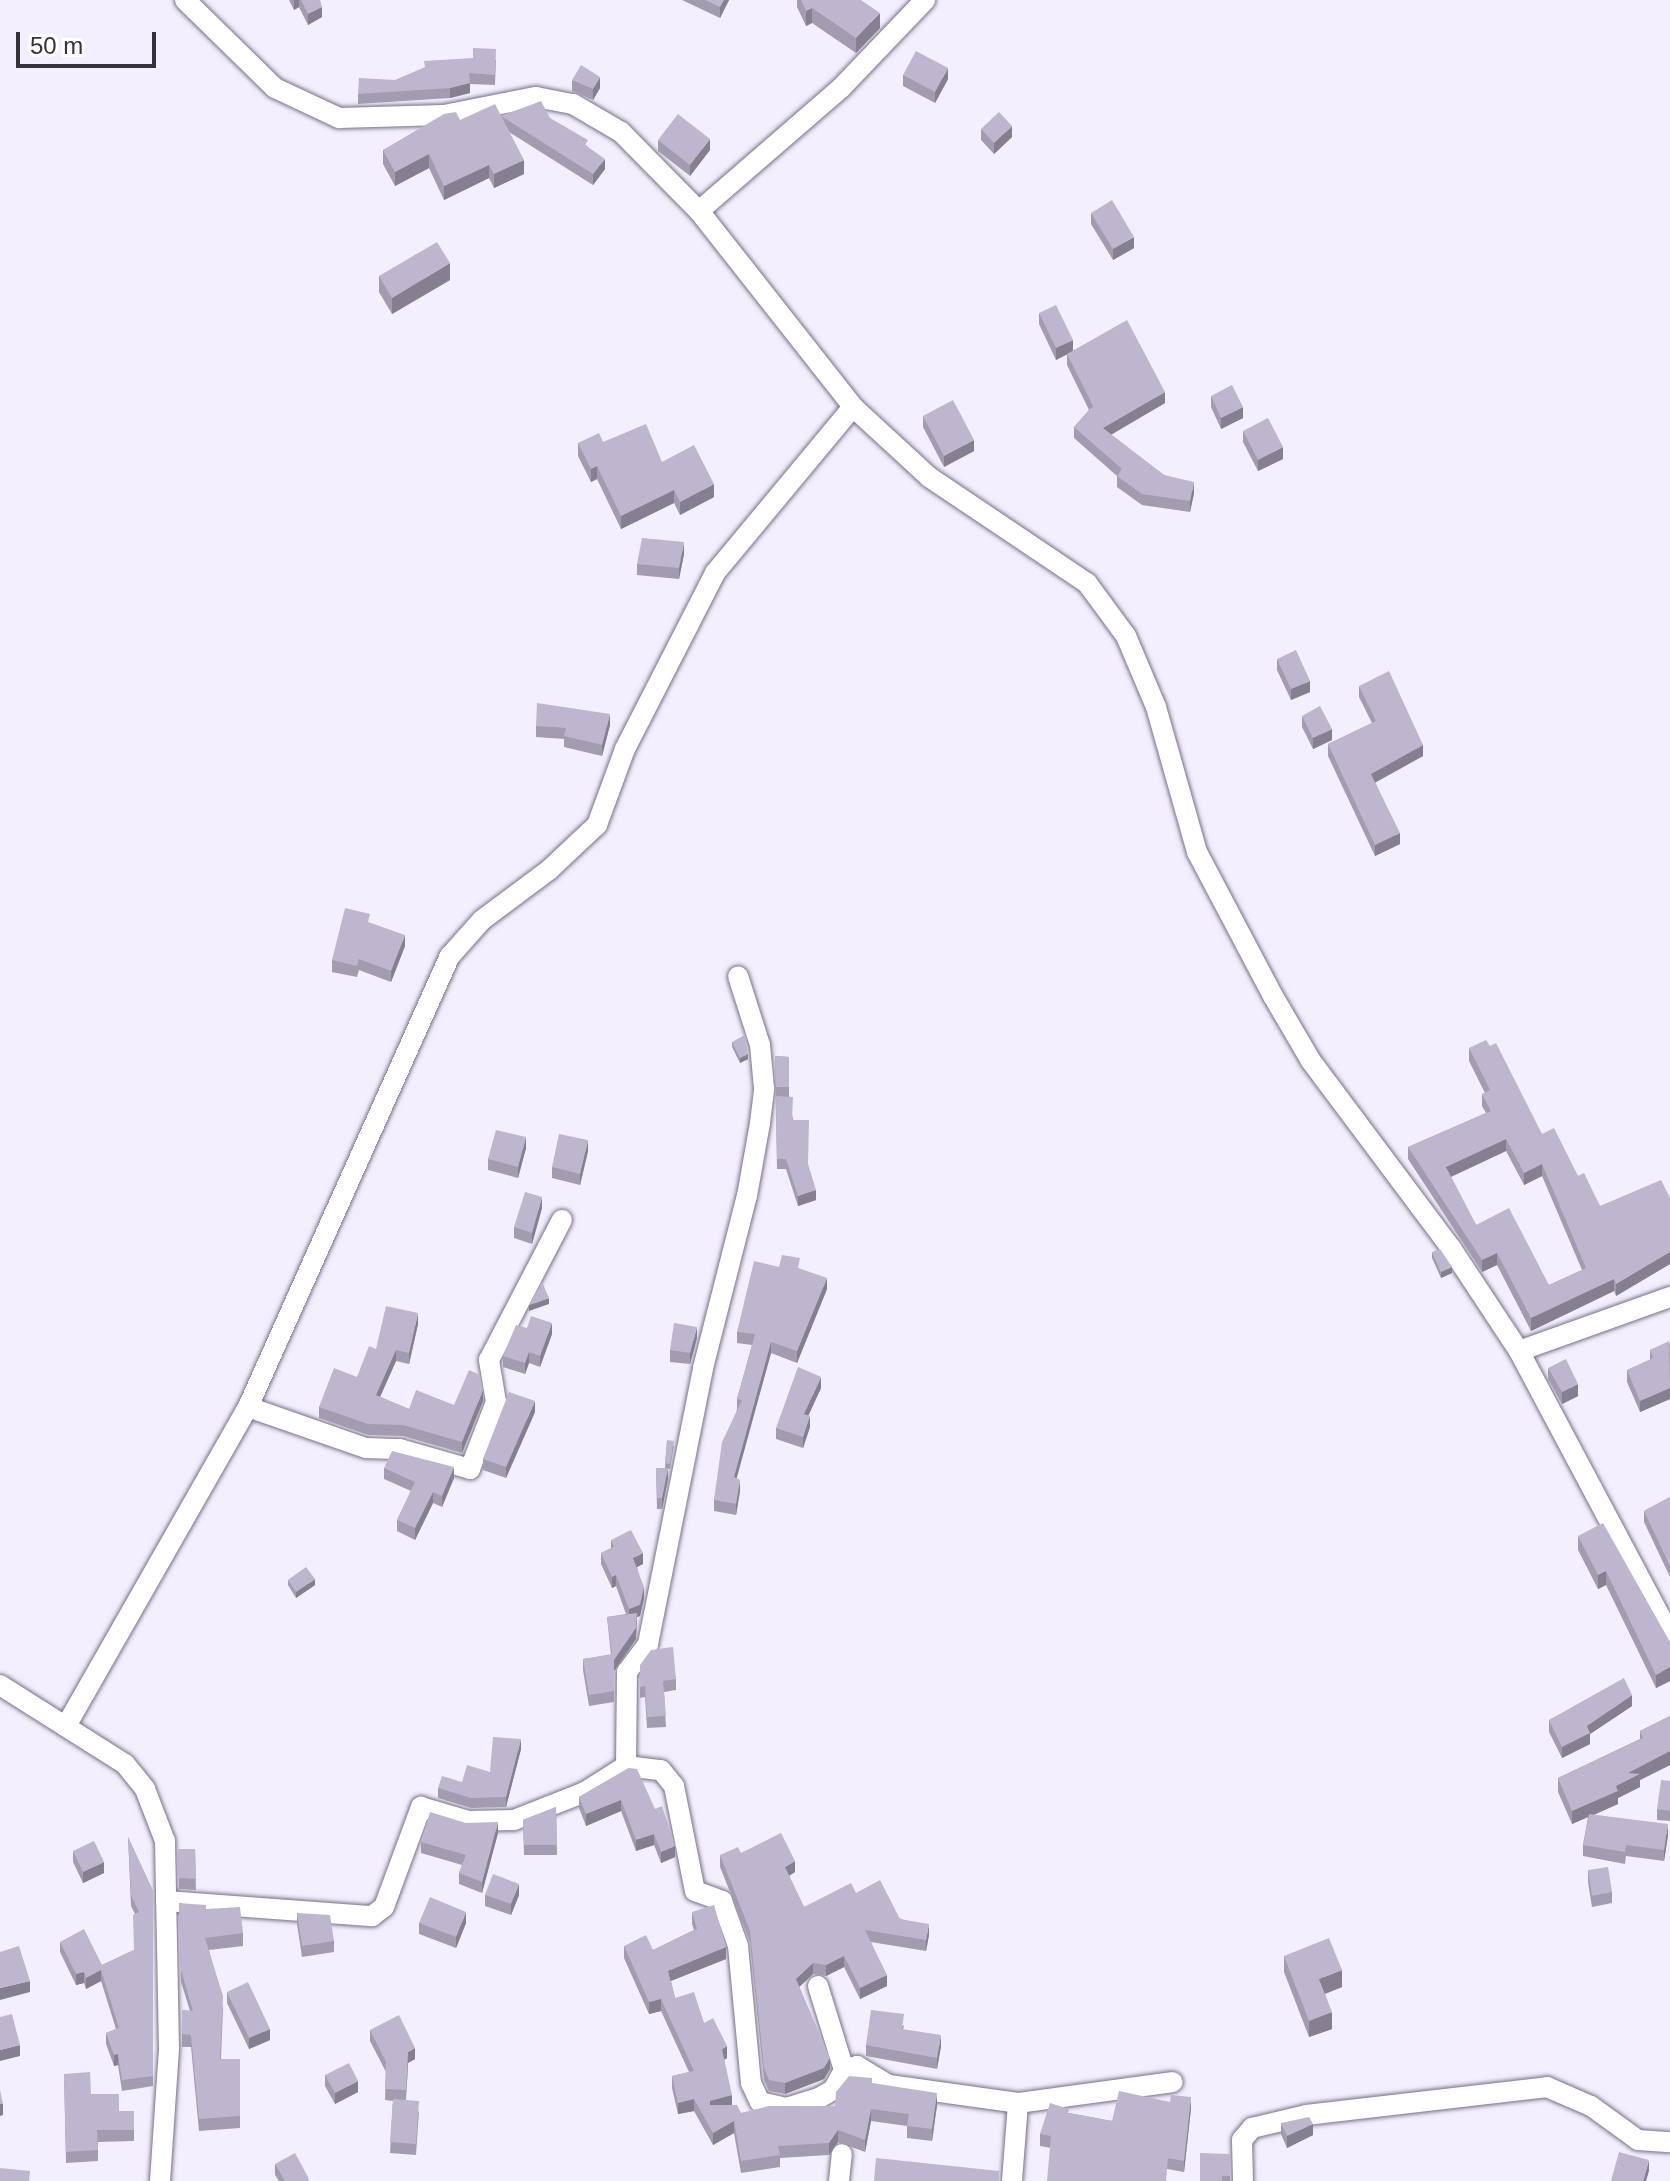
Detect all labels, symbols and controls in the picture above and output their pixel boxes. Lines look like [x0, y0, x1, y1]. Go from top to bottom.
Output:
scale bar [20, 16, 160, 66]
text: 50 m [30, 32, 83, 59]

